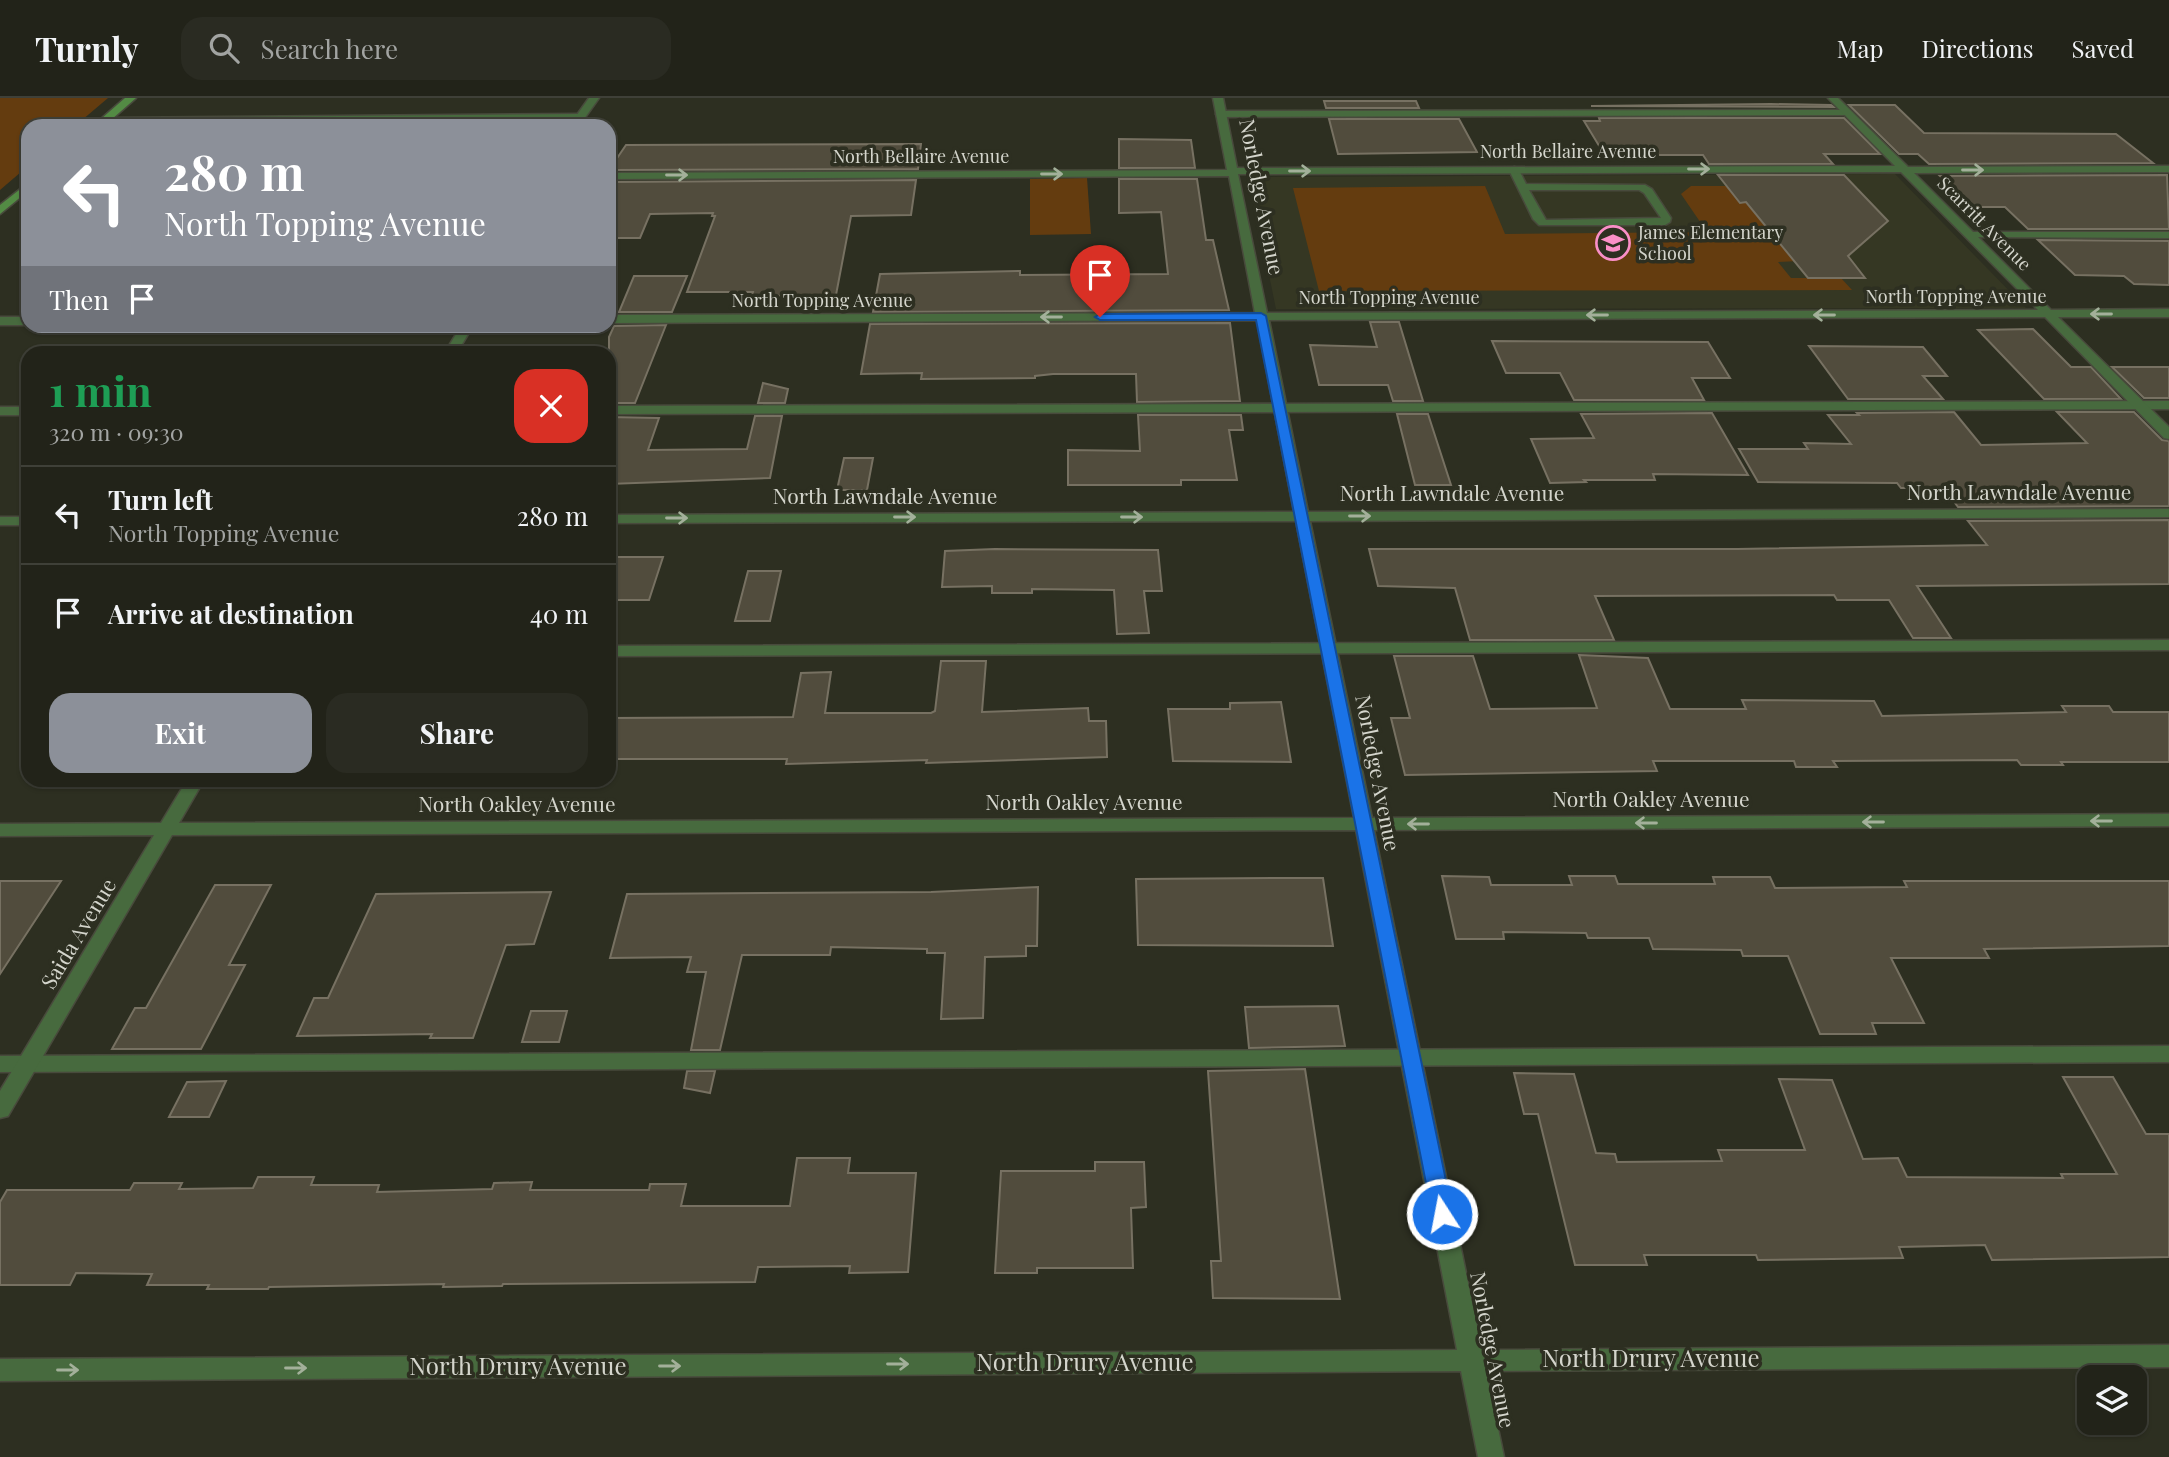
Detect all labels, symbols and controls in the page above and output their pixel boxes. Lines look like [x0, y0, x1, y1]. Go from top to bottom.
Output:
search box [181, 17, 671, 80]
text: Turnly [35, 26, 139, 70]
icon: search [205, 29, 243, 67]
text: Search here [261, 31, 398, 66]
text: Map [1837, 32, 1883, 64]
text: Directions [1921, 32, 2034, 64]
text: Saved [2072, 32, 2134, 64]
street label: Norledge Avenue [1234, 116, 1292, 277]
text: 280 m [164, 138, 304, 203]
street label: North Bellaire Avenue [1480, 139, 1656, 163]
street label: North Bellaire Avenue [833, 144, 1009, 168]
icon: left [49, 147, 140, 238]
one-way arrow [1688, 163, 1711, 176]
one-way arrow [1961, 163, 1984, 177]
one-way arrow [1289, 164, 1312, 178]
one-way arrow [1040, 167, 1063, 181]
one-way arrow [665, 168, 688, 182]
street label: Scarritt Avenue [1932, 171, 2037, 276]
text: North Topping Avenue [164, 201, 486, 244]
place label: James Elementary School [1637, 220, 1783, 265]
school or university icon: James Elementary School [1594, 224, 1632, 262]
pin [1070, 245, 1130, 317]
icon: arrive [1081, 256, 1119, 294]
icon: arrive [123, 280, 161, 318]
text: Then [49, 282, 109, 317]
street label: North Topping Avenue [1865, 284, 2047, 308]
street label: North Topping Avenue [1298, 285, 1480, 309]
street label: North Topping Avenue [731, 288, 913, 312]
one-way arrow [2090, 307, 2113, 321]
one-way arrow [1586, 308, 1609, 322]
one-way arrow [1813, 308, 1836, 322]
one-way arrow [1040, 310, 1063, 324]
text: 1 min [49, 362, 152, 418]
button: close [514, 369, 588, 443]
text: 320 m · 09:30 [49, 416, 184, 447]
street label: North Lawndale Avenue [1907, 477, 2131, 505]
street label: North Lawndale Avenue [1340, 478, 1564, 506]
street label: North Lawndale Avenue [773, 481, 997, 509]
text: Turn left [108, 482, 213, 517]
icon: left [49, 496, 87, 534]
text: 280 m [517, 498, 588, 533]
one-way arrow [1348, 509, 1371, 523]
one-way arrow [1120, 510, 1143, 524]
one-way arrow [665, 511, 688, 525]
one-way arrow [893, 511, 916, 524]
text: North Topping Avenue [108, 517, 339, 548]
icon: arrive [49, 594, 87, 632]
text: Arrive at destination [108, 596, 354, 631]
text: 40 m [530, 596, 588, 631]
street label: Norledge Avenue [1350, 692, 1408, 853]
button: Exit [49, 693, 312, 773]
button: Share [326, 693, 588, 773]
street label: North Oakley Avenue [1552, 784, 1750, 812]
street label: North Oakley Avenue [985, 787, 1183, 815]
street label: North Oakley Avenue [418, 789, 616, 817]
one-way arrow [2090, 814, 2113, 827]
one-way arrow [1862, 815, 1885, 829]
one-way arrow [1635, 816, 1658, 830]
one-way arrow [1407, 817, 1430, 831]
street label: Saida Avenue [33, 873, 121, 993]
position arrow [1405, 1177, 1479, 1251]
street label: Norledge Avenue [1465, 1269, 1523, 1430]
street label: North Drury Avenue [1542, 1341, 1760, 1373]
street label: North Drury Avenue [976, 1345, 1194, 1377]
street label: North Drury Avenue [409, 1349, 627, 1381]
one-way arrow [886, 1357, 909, 1371]
one-way arrow [658, 1359, 681, 1373]
one-way arrow [284, 1361, 307, 1375]
one-way arrow [56, 1363, 79, 1377]
map controls [2077, 1365, 2147, 1435]
button: layers [2077, 1365, 2147, 1435]

